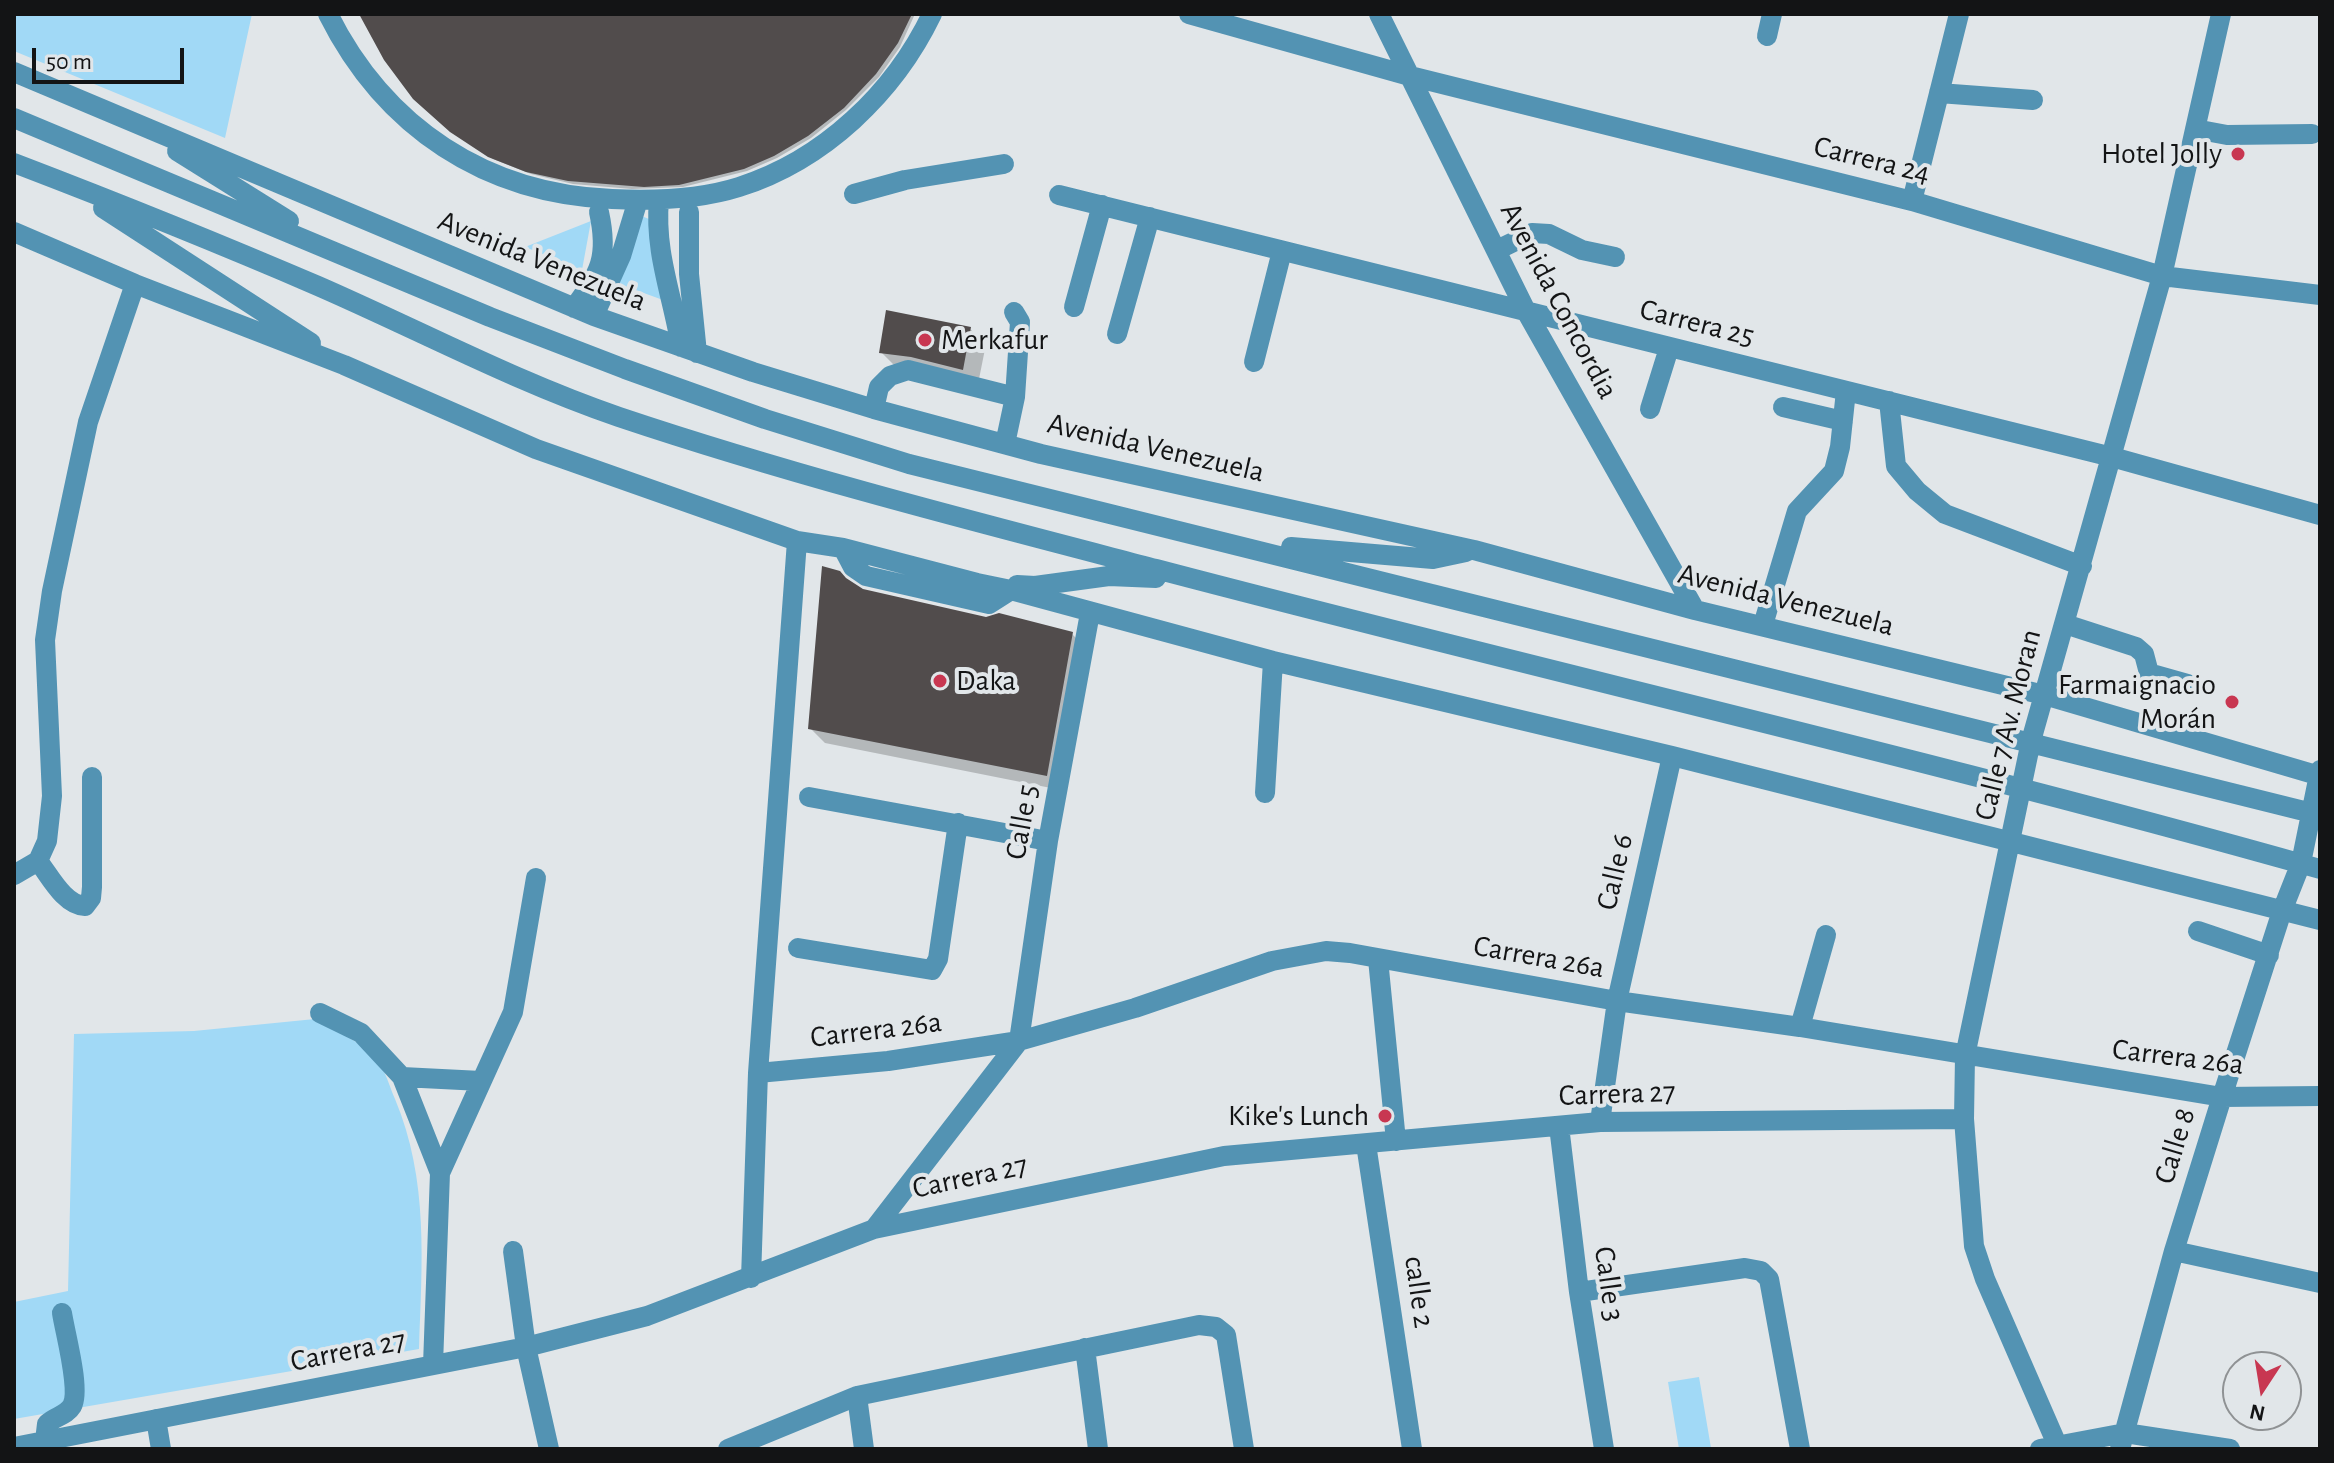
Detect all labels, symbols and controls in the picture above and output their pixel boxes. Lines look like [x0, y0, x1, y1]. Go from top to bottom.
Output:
scale bar [36, 32, 188, 82]
text: 50 m [46, 50, 92, 74]
street label: Carrera 24 [1810, 128, 1934, 192]
place label: Hotel Jolly [2101, 136, 2222, 172]
marker: Hotel Jolly [2229, 145, 2247, 163]
street label: Avenida Concordia [1492, 197, 1626, 405]
street label: Avenida Venezuela [433, 203, 651, 319]
street label: Carrera 25 [1636, 291, 1758, 355]
place label: Merkafur [941, 322, 1048, 358]
marker: Merkafur [916, 331, 934, 349]
street label: Avenida Venezuela [1044, 406, 1268, 490]
street label: Avenida Venezuela [1674, 556, 1898, 644]
street label: Calle 7 Av. Moran [1967, 626, 2049, 824]
place label: Daka [956, 663, 1016, 699]
place label: Farmaignacio Morán [2058, 667, 2216, 738]
marker: Daka [931, 672, 949, 690]
marker: Farmaignacio Morán [2223, 693, 2241, 711]
street label: Calle 5 [998, 782, 1046, 862]
street label: Calle 6 [1589, 830, 1641, 914]
street label: Carrera 26a [1471, 928, 1607, 986]
street label: Carrera 26a [808, 1004, 944, 1056]
street label: Carrera 26a [2110, 1031, 2246, 1083]
street label: Carrera 27 [1558, 1074, 1676, 1114]
place label: Kike's Lunch [1228, 1098, 1369, 1134]
street label: Calle 8 [2146, 1104, 2204, 1188]
marker: Kike's Lunch [1376, 1107, 1394, 1125]
street label: Carrera 27 [909, 1147, 1031, 1207]
street label: Calle 3 [1586, 1244, 1632, 1324]
street label: calle 2 [1396, 1254, 1442, 1330]
street label: Carrera 27 [287, 1322, 409, 1380]
north arrow [2222, 1351, 2302, 1431]
text: N [2248, 1400, 2267, 1425]

